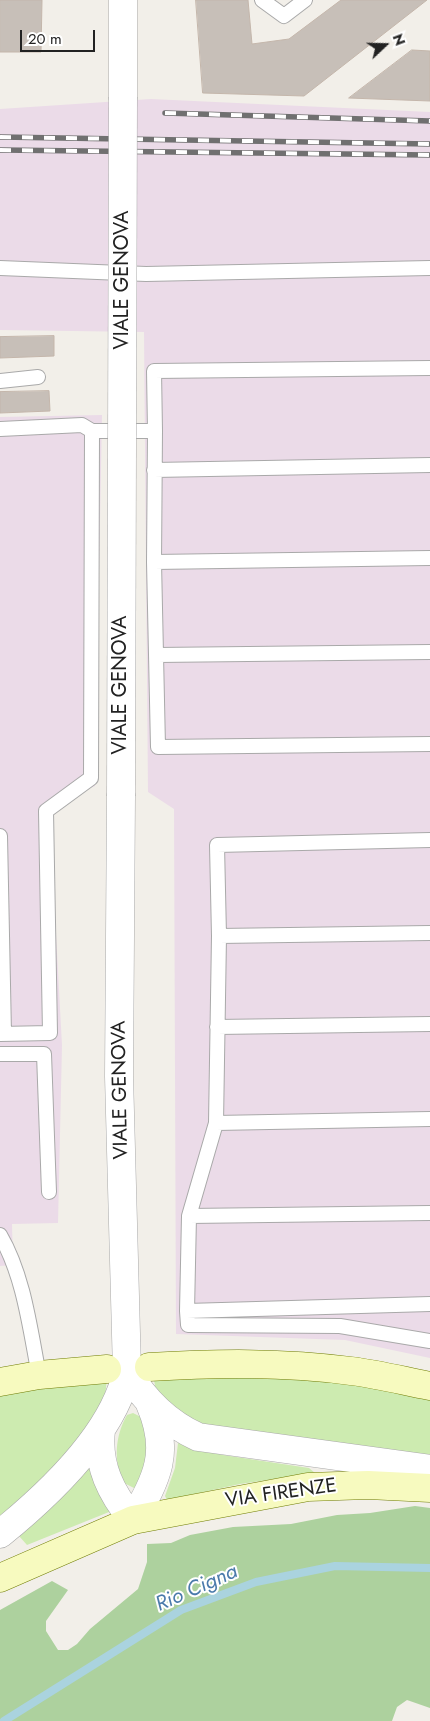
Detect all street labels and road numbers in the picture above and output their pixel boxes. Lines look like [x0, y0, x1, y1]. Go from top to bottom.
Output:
street label: VIALE GENOVA [111, 211, 135, 349]
street label: VIALE GENOVA [109, 616, 133, 754]
street label: VIALE GENOVA [108, 1020, 134, 1160]
street label: VIA FIRENZE [224, 1474, 338, 1514]

